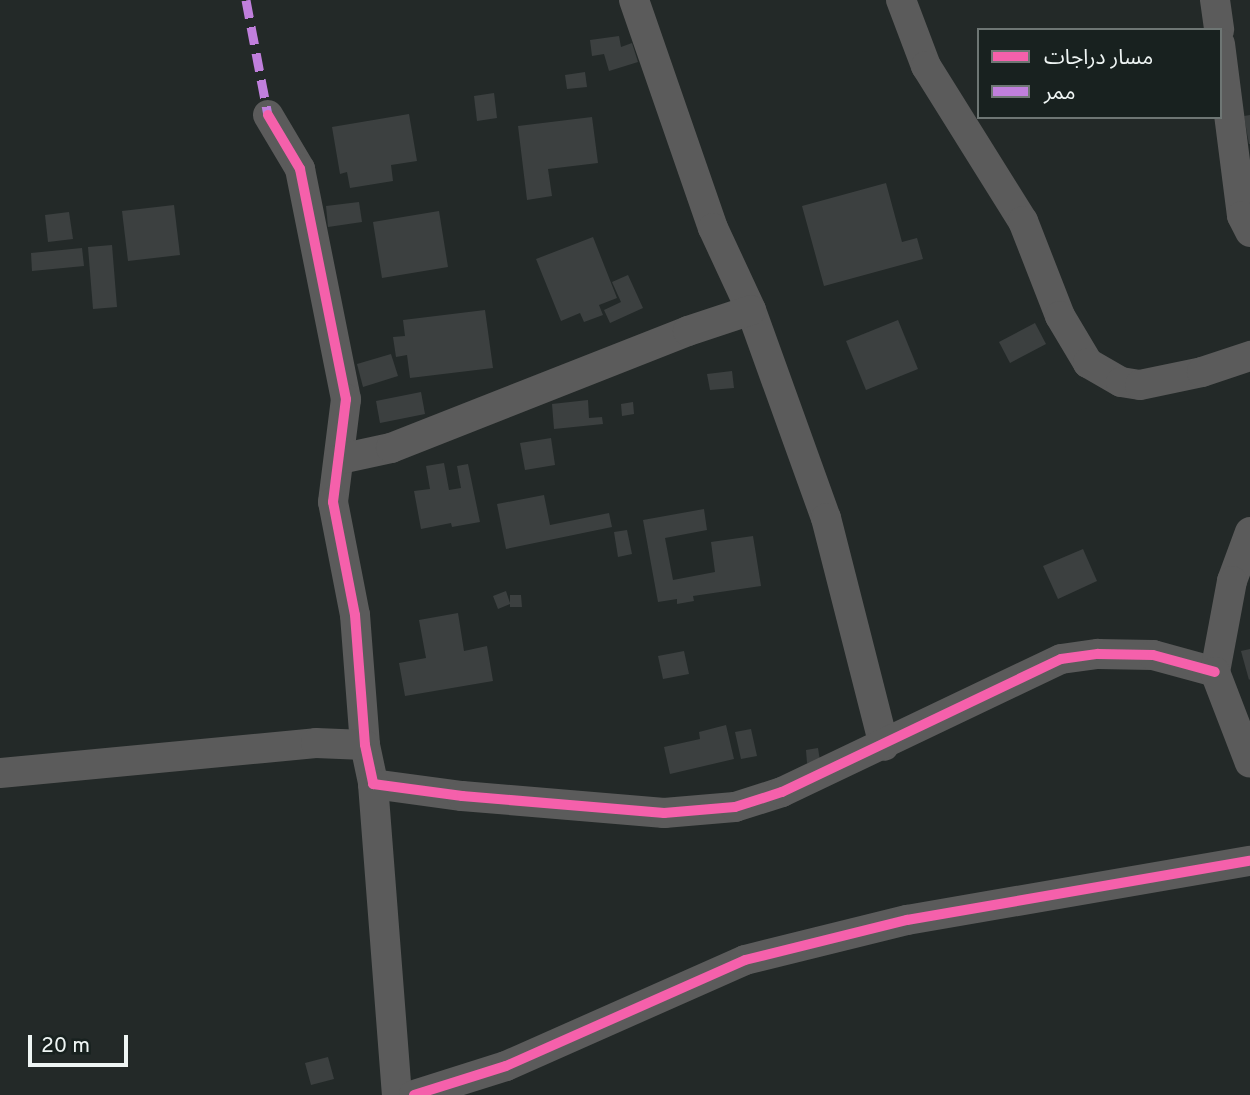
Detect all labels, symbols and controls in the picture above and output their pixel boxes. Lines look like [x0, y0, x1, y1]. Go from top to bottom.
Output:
legend [977, 28, 1222, 119]
text: مسار دراجات [1044, 45, 1153, 72]
text: ممر [1044, 80, 1075, 107]
scale bar [32, 1021, 131, 1066]
text: 20 m [41, 1033, 90, 1060]

